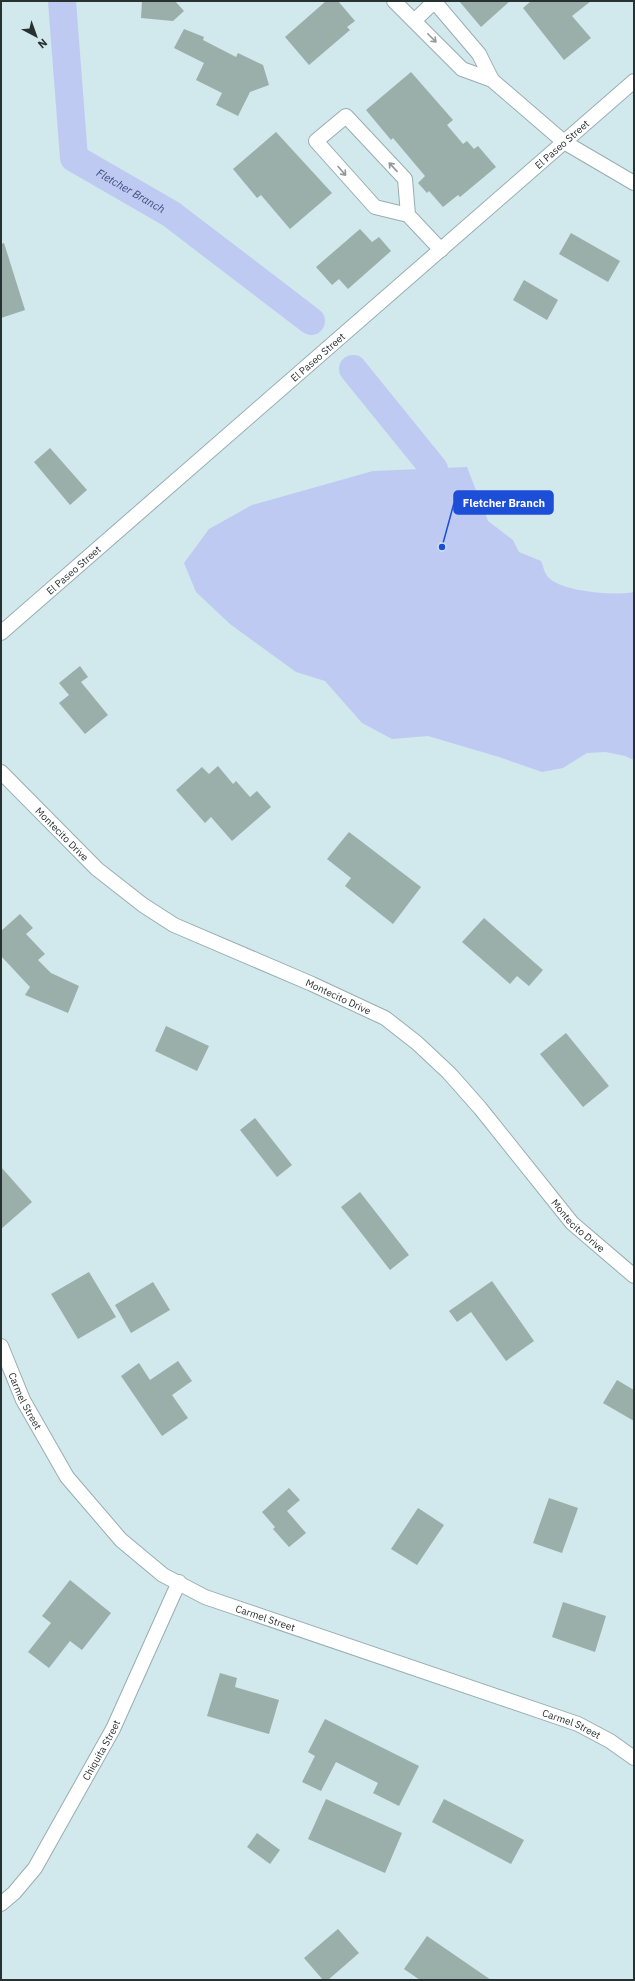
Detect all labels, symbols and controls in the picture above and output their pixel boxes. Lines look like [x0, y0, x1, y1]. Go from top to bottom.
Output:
north arrow [16, 16, 56, 56]
one-way arrow [427, 34, 437, 43]
text: N [35, 36, 50, 51]
street label: El Paseo Street [532, 116, 592, 171]
one-way arrow [389, 162, 398, 172]
water label: Fletcher Branch [94, 165, 168, 216]
one-way arrow [337, 165, 346, 175]
street label: El Paseo Street [288, 329, 348, 384]
callout: Fletcher Branch [454, 491, 553, 514]
text: Fletcher Branch [463, 496, 545, 510]
street label: El Paseo Street [43, 542, 104, 597]
street label: Montecito Drive [33, 804, 92, 864]
street label: Montecito Drive [304, 976, 374, 1017]
street label: Montecito Drive [549, 1196, 608, 1255]
street label: Carmel Street [6, 1370, 45, 1432]
street label: Carmel Street [234, 1601, 297, 1634]
street label: Carmel Street [541, 1706, 604, 1742]
street label: Chiquita Street [79, 1717, 123, 1782]

